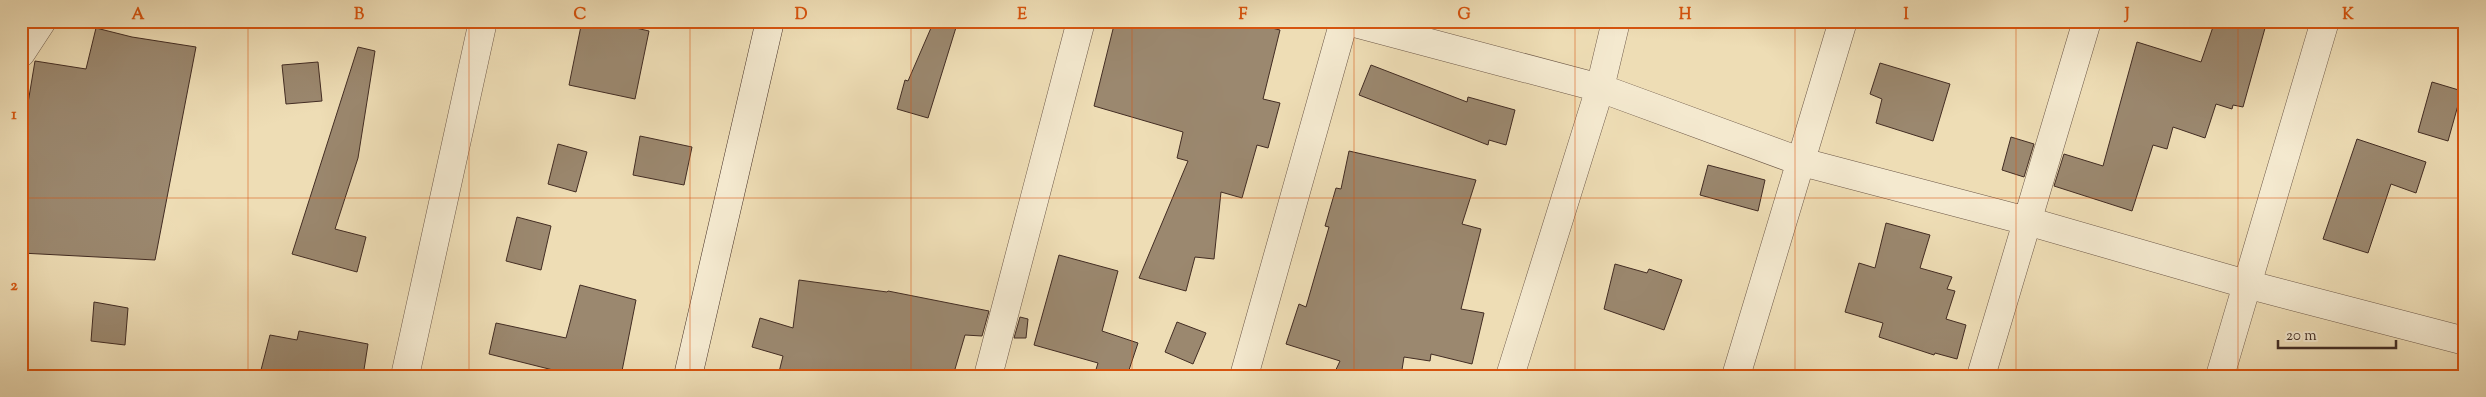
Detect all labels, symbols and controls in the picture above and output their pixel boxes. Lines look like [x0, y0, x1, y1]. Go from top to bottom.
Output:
text: A [132, 4, 145, 27]
text: B [354, 4, 364, 27]
text: C [574, 4, 587, 27]
text: D [795, 4, 808, 27]
text: E [1017, 4, 1027, 27]
text: F [1239, 4, 1248, 27]
text: G [1457, 4, 1471, 27]
text: H [1679, 4, 1692, 27]
text: I [1903, 4, 1909, 27]
text: J [2123, 4, 2130, 27]
text: K [2342, 4, 2354, 27]
text: 1 [11, 104, 17, 127]
text: 2 [10, 275, 18, 298]
scale bar [2278, 317, 2396, 349]
text: 20 m [2286, 326, 2317, 347]

